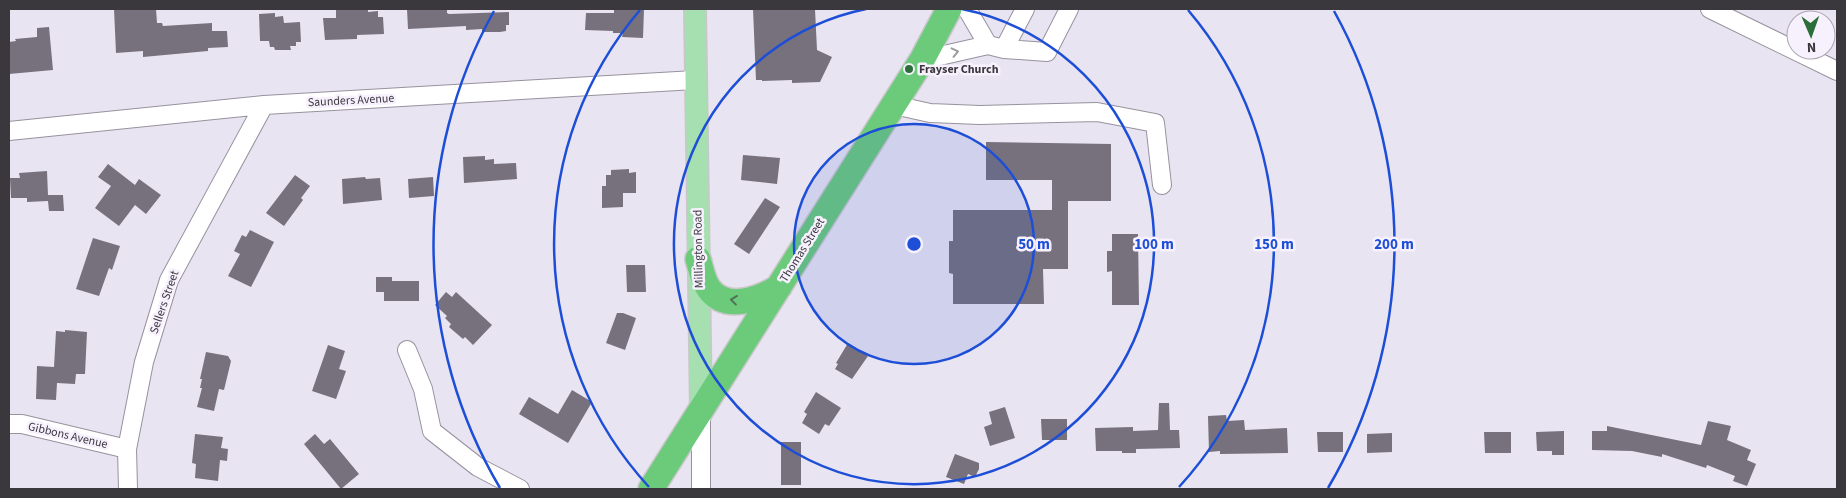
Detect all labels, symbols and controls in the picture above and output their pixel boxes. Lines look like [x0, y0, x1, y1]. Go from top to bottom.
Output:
north arrow [1786, 10, 1836, 60]
text: N [1806, 37, 1816, 57]
one-way arrow [951, 47, 960, 58]
place label: Frayser Church [919, 61, 999, 78]
marker: Frayser Church [903, 63, 915, 75]
street label: Saunders Avenue [307, 90, 395, 111]
street label: Millington Road [689, 210, 708, 288]
street label: Thomas Street [776, 215, 829, 286]
text: 50 m [1018, 234, 1050, 255]
text: 100 m [1134, 234, 1174, 255]
text: 150 m [1254, 234, 1294, 255]
text: 200 m [1374, 234, 1414, 255]
centre of rings [905, 235, 923, 253]
street label: Sellers Street [146, 268, 183, 336]
one-way arrow [729, 295, 737, 306]
street label: Gibbons Avenue [26, 418, 109, 453]

